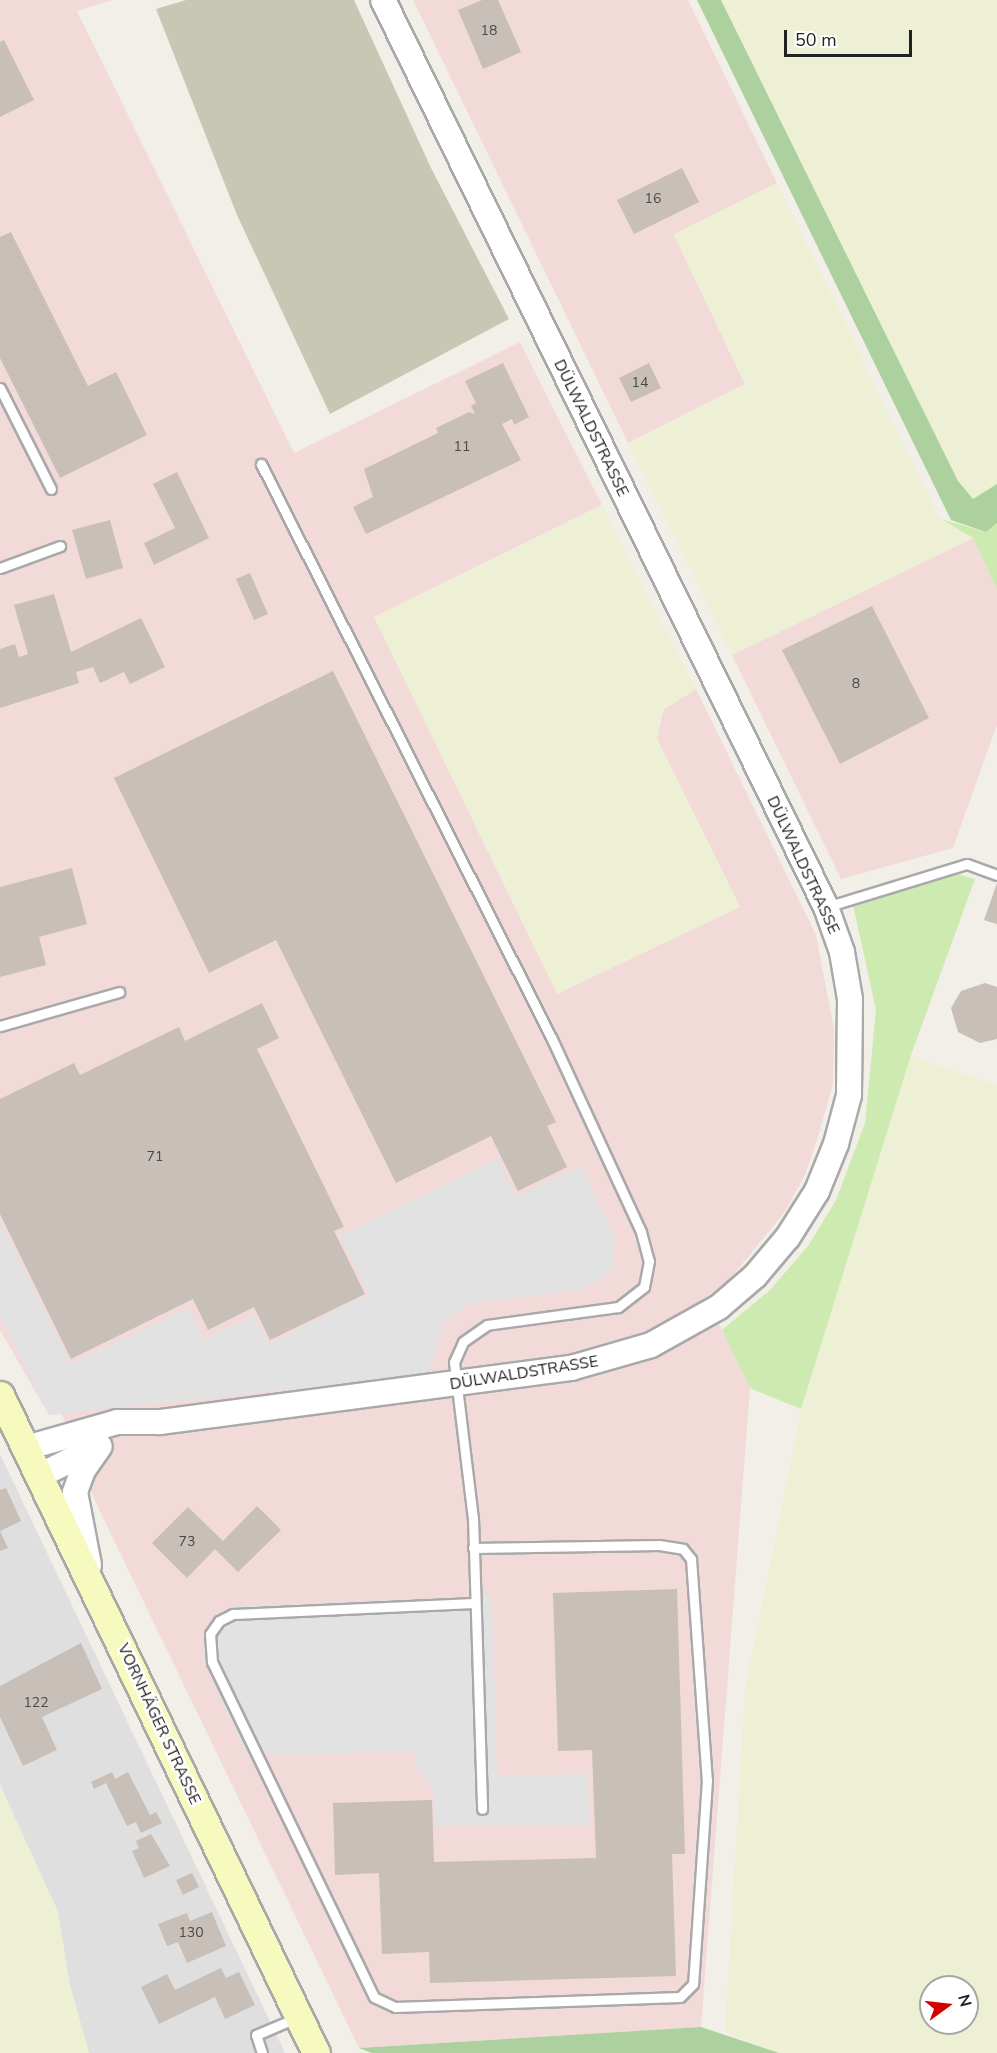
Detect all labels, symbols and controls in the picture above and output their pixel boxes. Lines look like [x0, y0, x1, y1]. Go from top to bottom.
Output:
scale bar [787, 18, 914, 56]
house number: 18 [481, 23, 497, 39]
text: 50 m [795, 28, 837, 52]
house number: 16 [645, 191, 661, 207]
street label: DÜLWALDSTRASSE [550, 356, 632, 500]
house number: 14 [632, 375, 648, 391]
house number: 11 [454, 439, 470, 455]
house number: 8 [852, 676, 860, 692]
street label: DÜLWALDSTRASSE [763, 793, 843, 937]
house number: 71 [147, 1149, 163, 1165]
street label: DÜLWALDSTRASSE [448, 1352, 600, 1394]
house number: 73 [179, 1534, 195, 1550]
street label: VORNHÄGER STRASSE [113, 1641, 205, 1807]
house number: 122 [23, 1695, 49, 1711]
house number: 130 [178, 1925, 204, 1941]
north arrow [919, 1975, 979, 2035]
text: N [952, 1992, 977, 2009]

